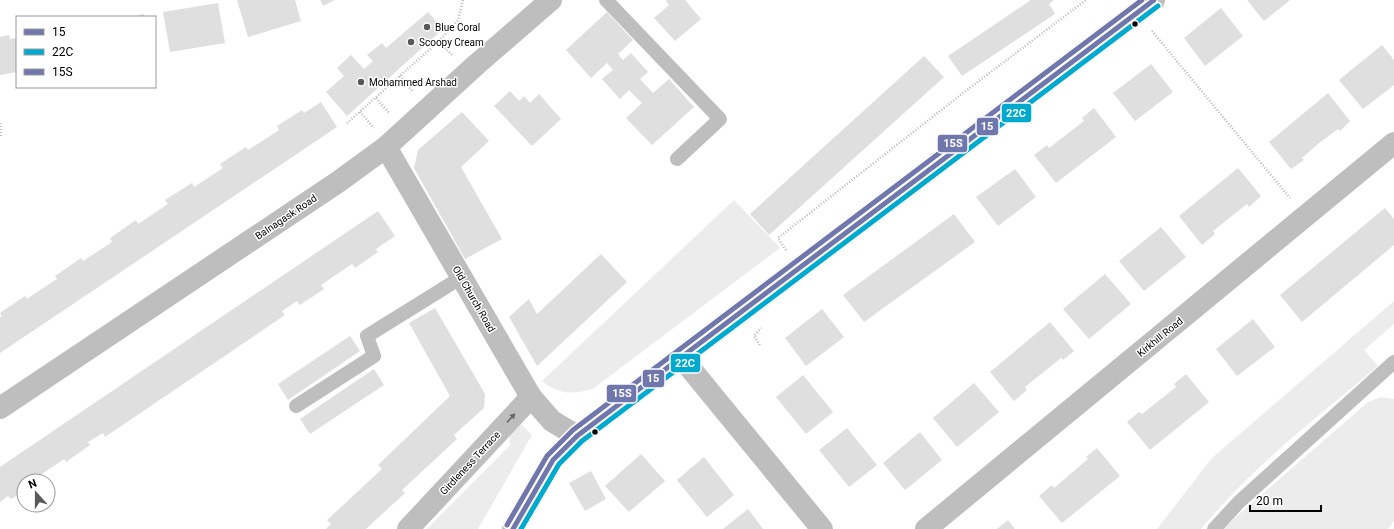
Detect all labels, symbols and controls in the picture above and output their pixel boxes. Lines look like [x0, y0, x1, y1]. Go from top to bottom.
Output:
legend [16, 16, 156, 88]
unlabelled marker [1130, 19, 1140, 29]
marker: Blue Coral [422, 22, 432, 32]
place label: Blue Coral [435, 22, 480, 33]
text: 15 [52, 25, 66, 39]
marker: Scoopy Cream [406, 37, 416, 47]
place label: Scoopy Cream [419, 37, 484, 48]
text: 22C [52, 45, 73, 59]
text: 15S [52, 65, 73, 79]
marker: Mohammed Arshad [356, 77, 366, 87]
place label: Mohammed Arshad [369, 77, 457, 88]
line badge: 22C [1001, 103, 1032, 123]
text: 22C [1006, 107, 1026, 120]
line badge: 15 [976, 117, 999, 136]
text: 15 [981, 120, 993, 133]
line badge: 15S [937, 134, 968, 153]
text: 15S [943, 137, 963, 150]
street label: Balnagask Road [253, 192, 319, 242]
street label: Old Church Road [451, 264, 497, 334]
street label: Kirkhill Road [1135, 315, 1185, 359]
line badge: 22C [670, 353, 701, 373]
text: 22C [675, 357, 695, 370]
line badge: 15 [642, 369, 665, 388]
text: 15 [647, 372, 659, 385]
line badge: 15S [606, 384, 637, 403]
text: 15S [612, 387, 632, 400]
one-way arrow [506, 413, 516, 423]
unlabelled marker [590, 427, 600, 437]
street label: Girdleness Terrace [438, 429, 502, 497]
north arrow [16, 473, 56, 513]
text: N [27, 477, 39, 492]
scale bar [1250, 487, 1321, 513]
text: 20 m [1256, 494, 1283, 508]

